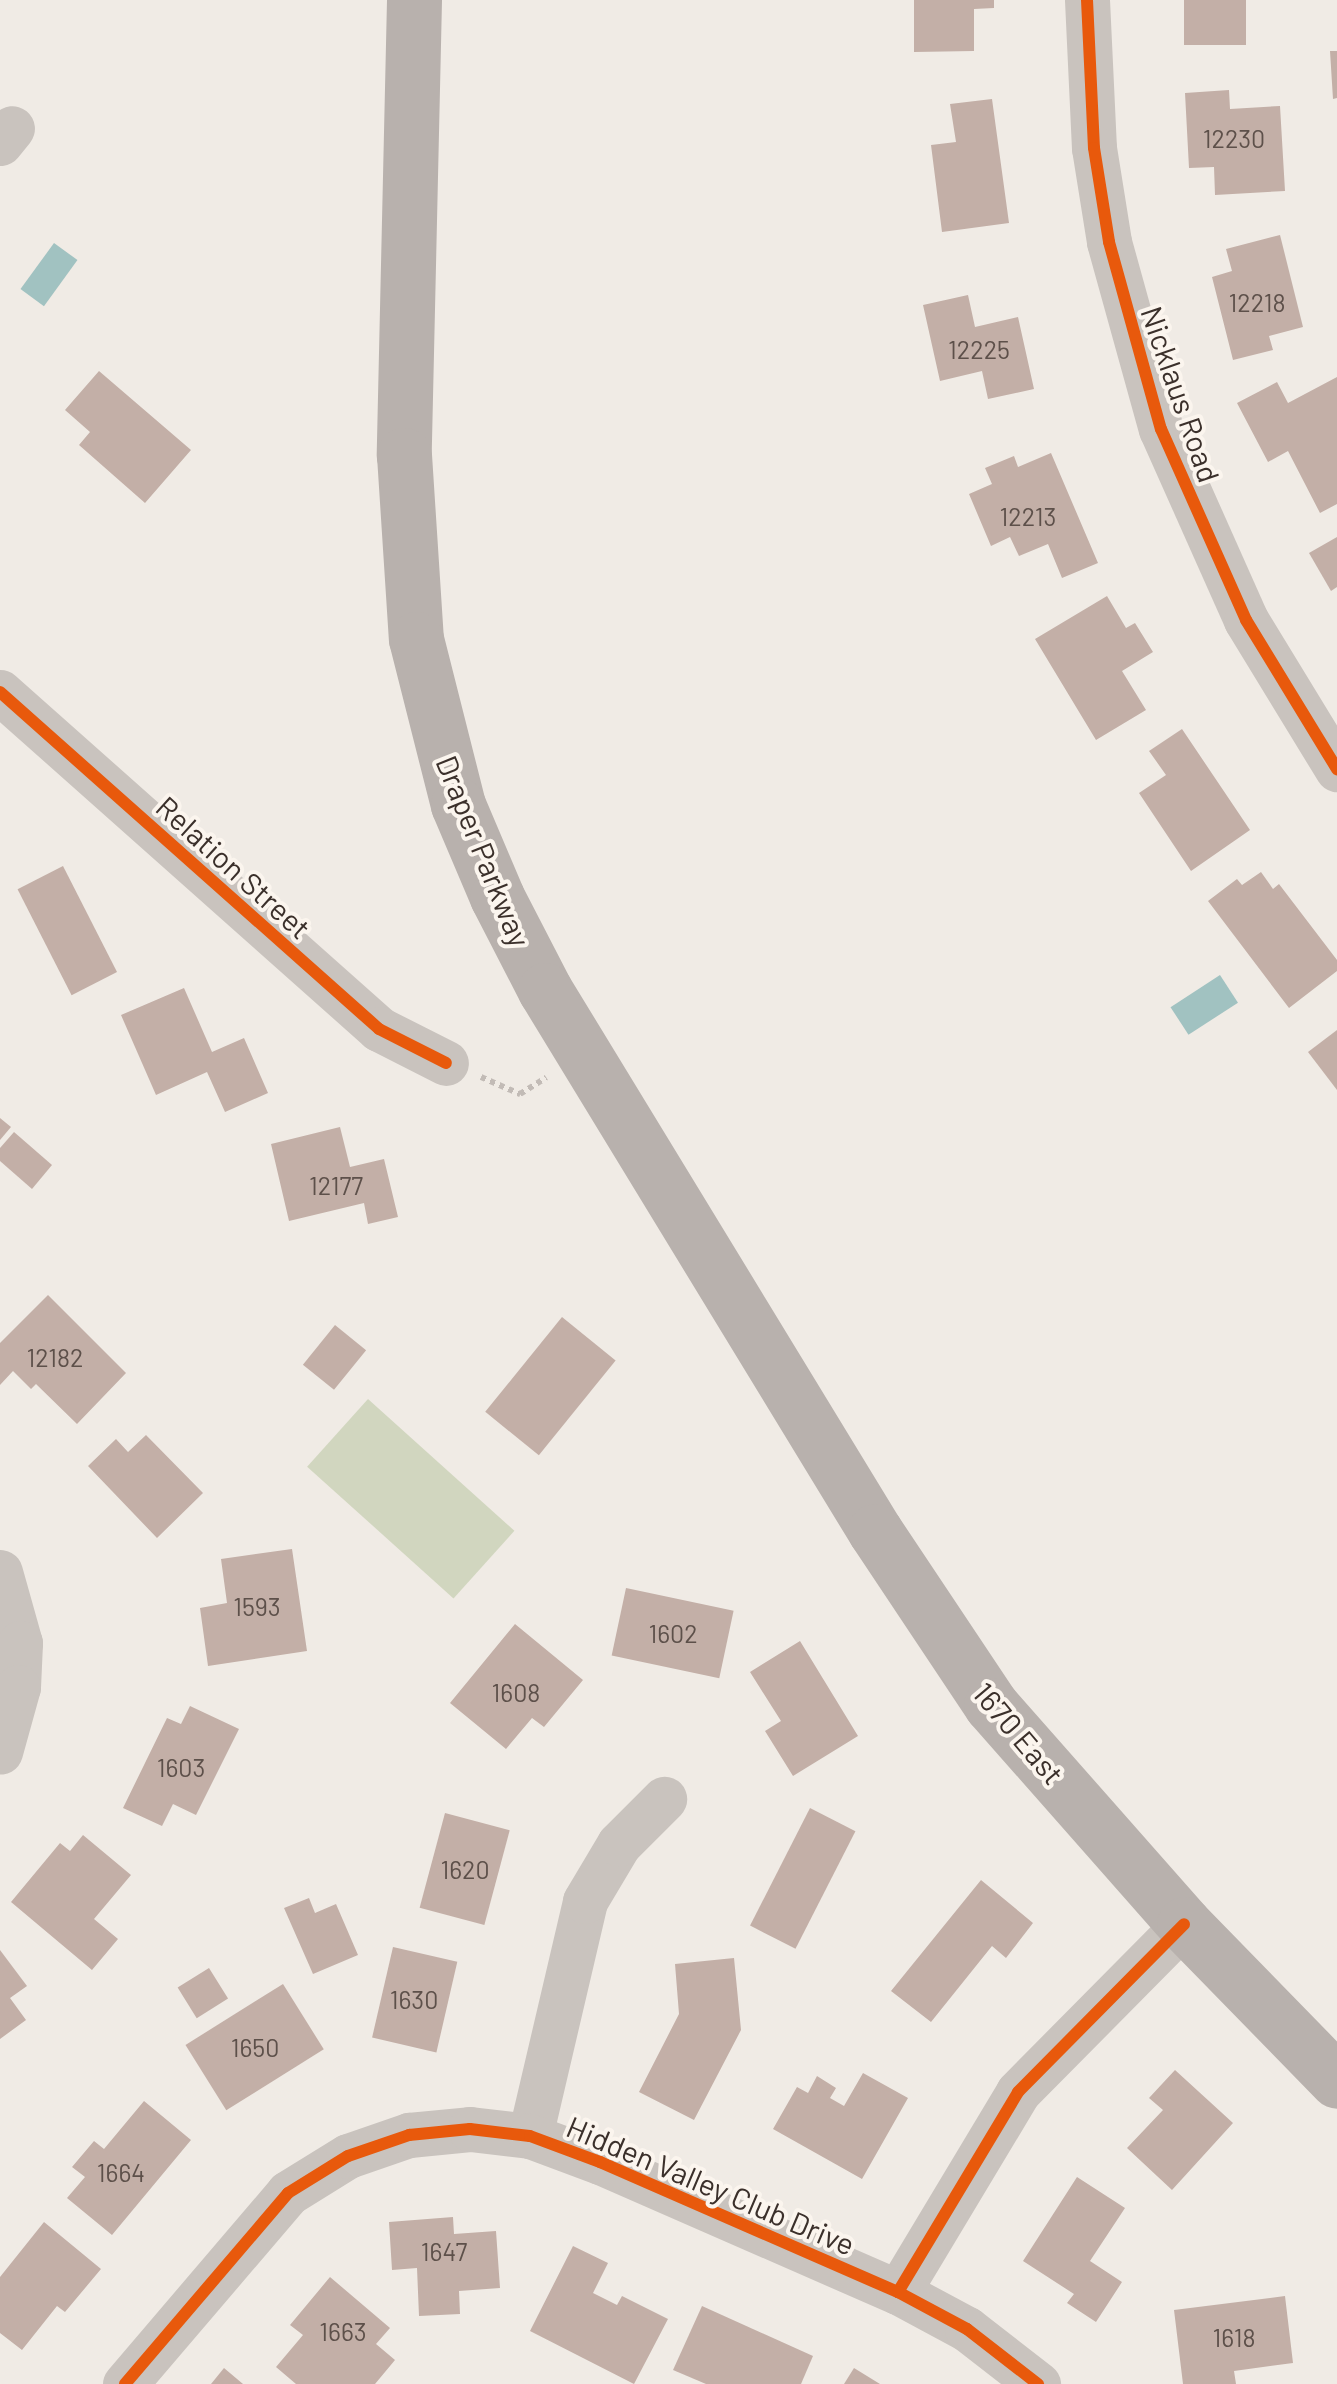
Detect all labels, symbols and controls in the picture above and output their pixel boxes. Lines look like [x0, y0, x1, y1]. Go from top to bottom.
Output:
house number: 12230 [1203, 123, 1265, 153]
house number: 12218 [1229, 287, 1285, 317]
street label: Nicklaus Road [1134, 301, 1228, 487]
house number: 12225 [948, 334, 1010, 364]
house number: 12213 [1000, 501, 1056, 531]
street label: Draper Parkway [429, 750, 539, 952]
street label: Relation Street [149, 788, 319, 946]
house number: 12177 [309, 1170, 363, 1200]
house number: 12182 [27, 1342, 83, 1372]
house number: 1593 [233, 1591, 281, 1621]
house number: 1602 [648, 1618, 698, 1648]
street label: 1670 East [966, 1675, 1072, 1791]
house number: 1608 [492, 1677, 540, 1707]
house number: 1603 [157, 1752, 205, 1782]
house number: 1620 [440, 1854, 490, 1884]
house number: 1630 [390, 1984, 438, 2014]
house number: 1650 [231, 2032, 279, 2062]
street label: Hidden Valley Club Drive [562, 2108, 860, 2262]
house number: 1664 [97, 2157, 145, 2187]
house number: 1647 [421, 2236, 467, 2266]
house number: 1663 [319, 2316, 367, 2346]
house number: 1618 [1213, 2322, 1255, 2352]

